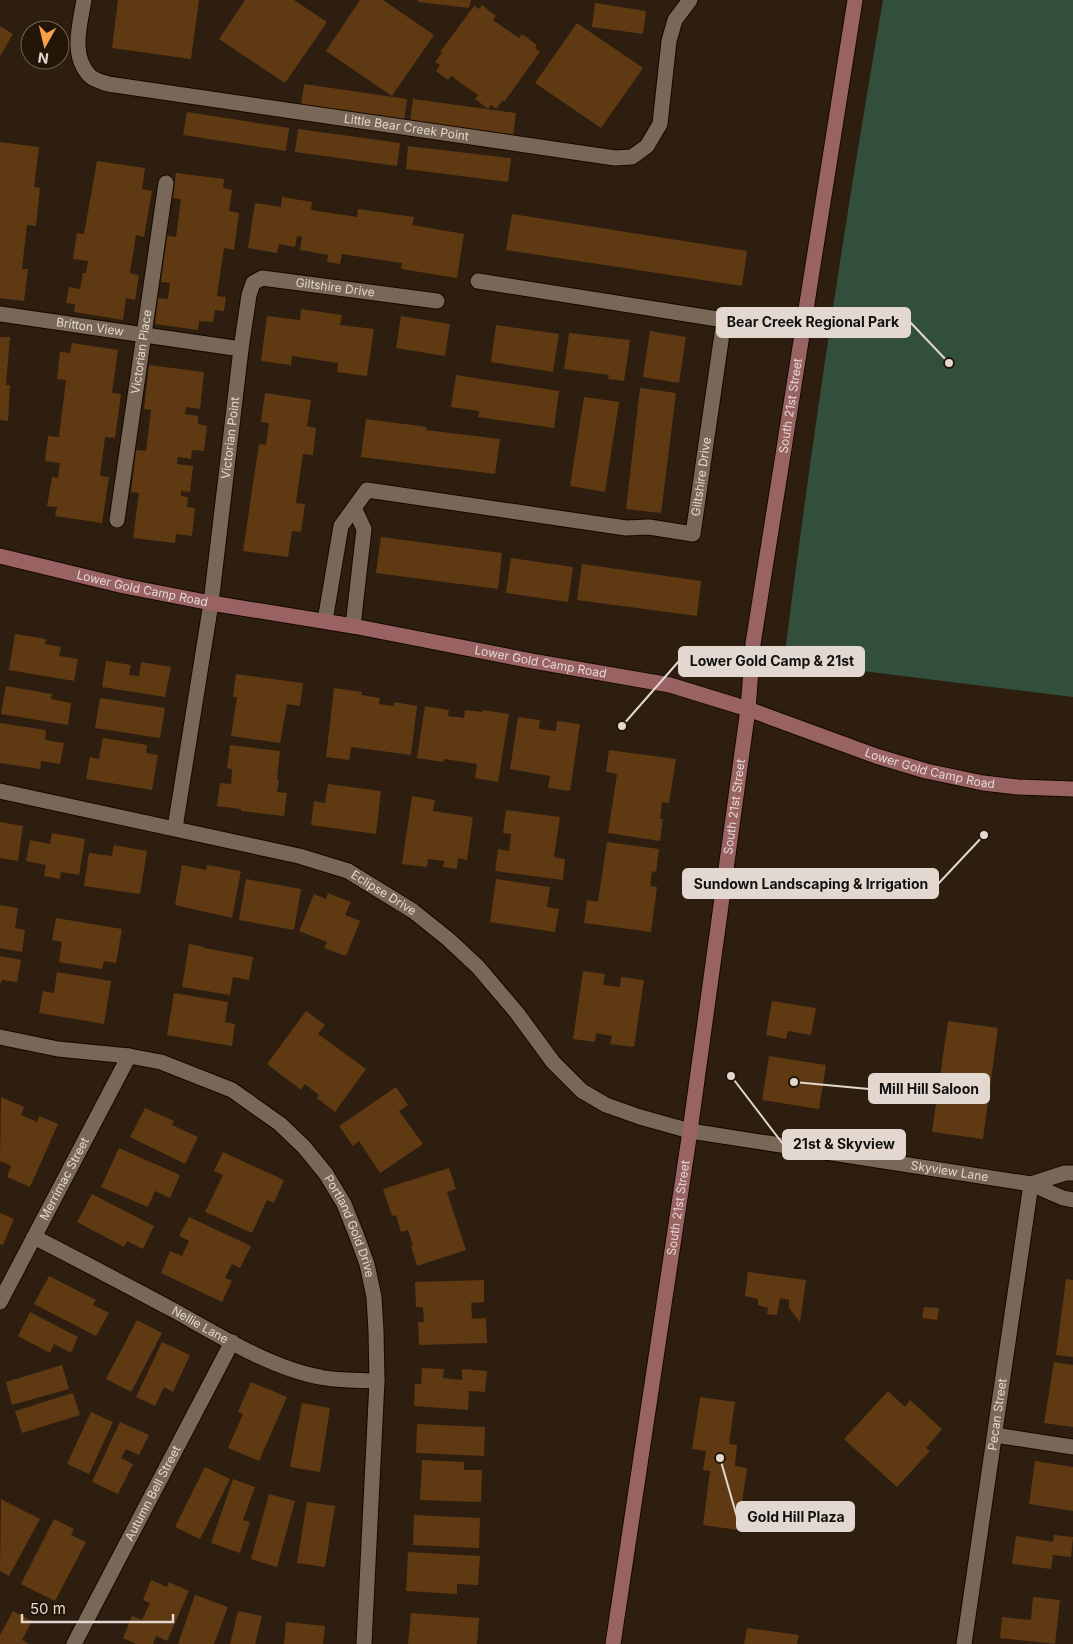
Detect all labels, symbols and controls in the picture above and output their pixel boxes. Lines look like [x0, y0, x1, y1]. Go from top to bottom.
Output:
north arrow [20, 20, 70, 70]
text: N [37, 49, 50, 68]
street label: Little Bear Creek Point [343, 111, 470, 144]
street label: Giltshire Drive [295, 275, 376, 300]
callout: Bear Creek Regional Park [717, 308, 910, 337]
street label: Victorian Place [127, 309, 155, 395]
text: Bear Creek Regional Park [727, 313, 900, 330]
street label: Britton View [55, 314, 125, 339]
street label: South 21st Street [775, 357, 805, 454]
street label: Victorian Point [218, 396, 242, 480]
street label: Giltshire Drive [688, 436, 714, 517]
street label: Lower Gold Camp Road [75, 567, 209, 609]
street label: Lower Gold Camp Road [473, 642, 608, 681]
callout: Lower Gold Camp & 21st [679, 647, 864, 676]
text: Lower Gold Camp & 21st [690, 652, 854, 669]
street label: Lower Gold Camp Road [863, 745, 996, 791]
street label: South 21st Street [720, 758, 748, 855]
street label: Eclipse Drive [348, 867, 419, 918]
callout: Sundown Landscaping & Irrigation [683, 869, 938, 898]
text: Sundown Landscaping & Irrigation [694, 875, 928, 892]
callout: Mill Hill Saloon [869, 1074, 989, 1103]
text: Mill Hill Saloon [879, 1080, 979, 1097]
callout: 21st & Skyview [783, 1130, 905, 1159]
street label: Merrimac Street [36, 1135, 92, 1223]
text: 21st & Skyview [793, 1135, 895, 1152]
street label: Skyview Lane [910, 1157, 990, 1184]
street label: South 21st Street [663, 1159, 693, 1257]
street label: Portland Gold Drive [321, 1172, 378, 1279]
street label: Nellie Lane [169, 1303, 231, 1346]
street label: Pecan Street [984, 1377, 1010, 1451]
street label: Autumn Bell Street [121, 1443, 183, 1543]
callout: Gold Hill Plaza [737, 1502, 854, 1531]
text: Gold Hill Plaza [747, 1508, 845, 1525]
scale bar [22, 1592, 174, 1624]
text: 50 m [30, 1599, 66, 1618]

